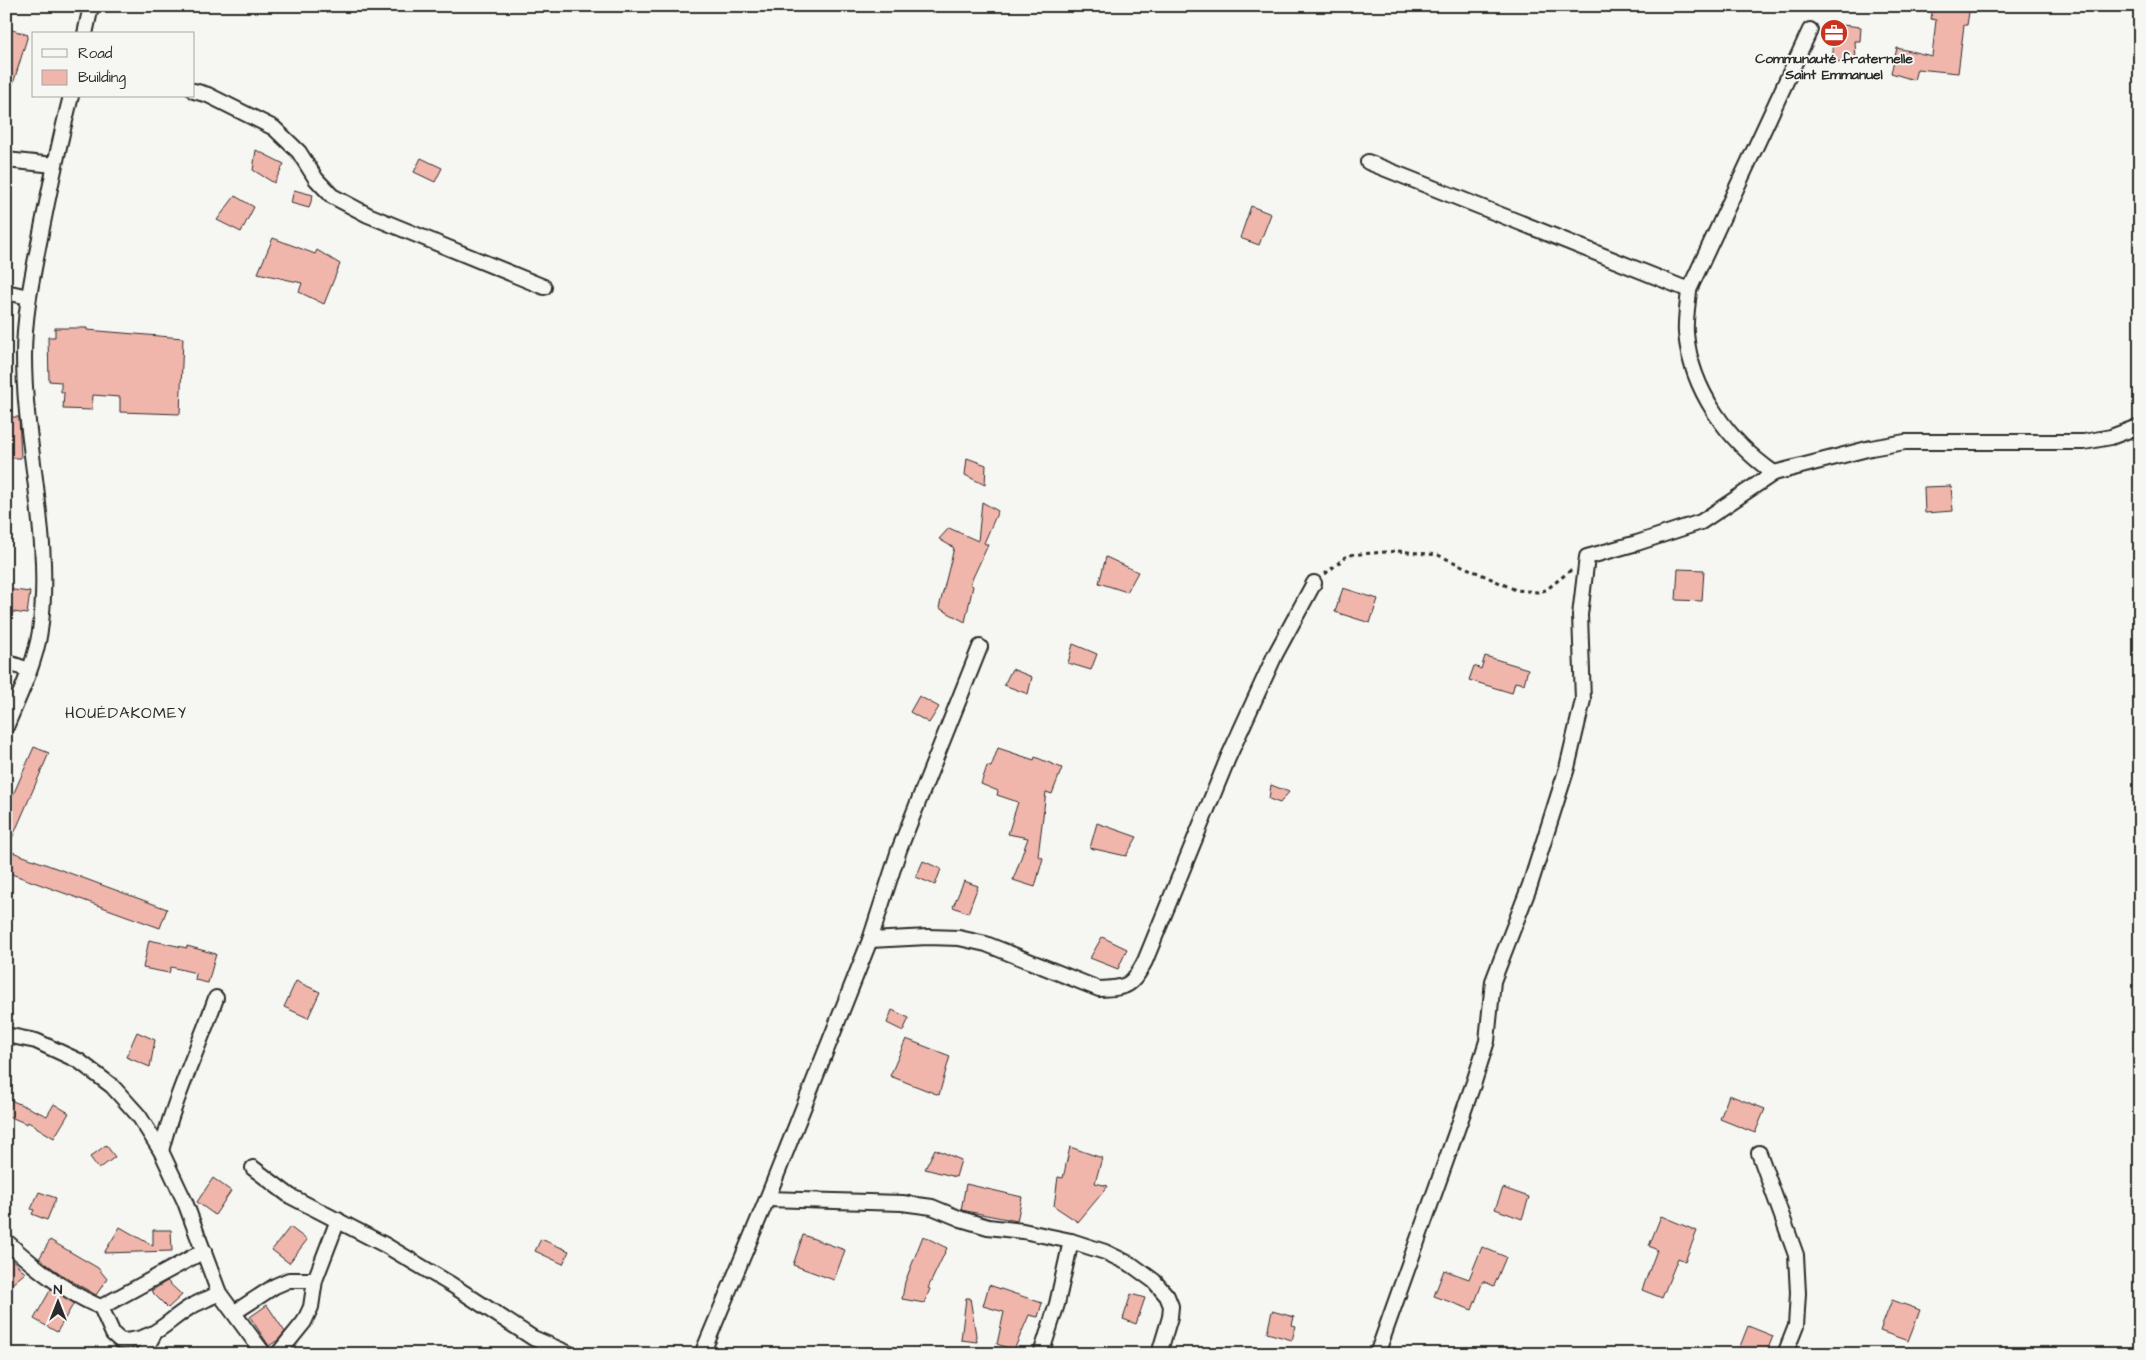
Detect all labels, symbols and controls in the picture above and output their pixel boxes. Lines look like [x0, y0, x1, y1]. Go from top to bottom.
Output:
office icon: Communauté fraternelle Saint Emmanuel [1819, 18, 1849, 48]
legend [32, 32, 195, 98]
text: Road [78, 43, 113, 64]
place label: Communauté fraternelle Saint Emmanuel [1755, 49, 1913, 85]
text: Building [78, 67, 126, 89]
district label: HOUÉDAKOMEY [65, 702, 187, 724]
north arrow [32, 1278, 82, 1328]
text: N [54, 1280, 63, 1300]

